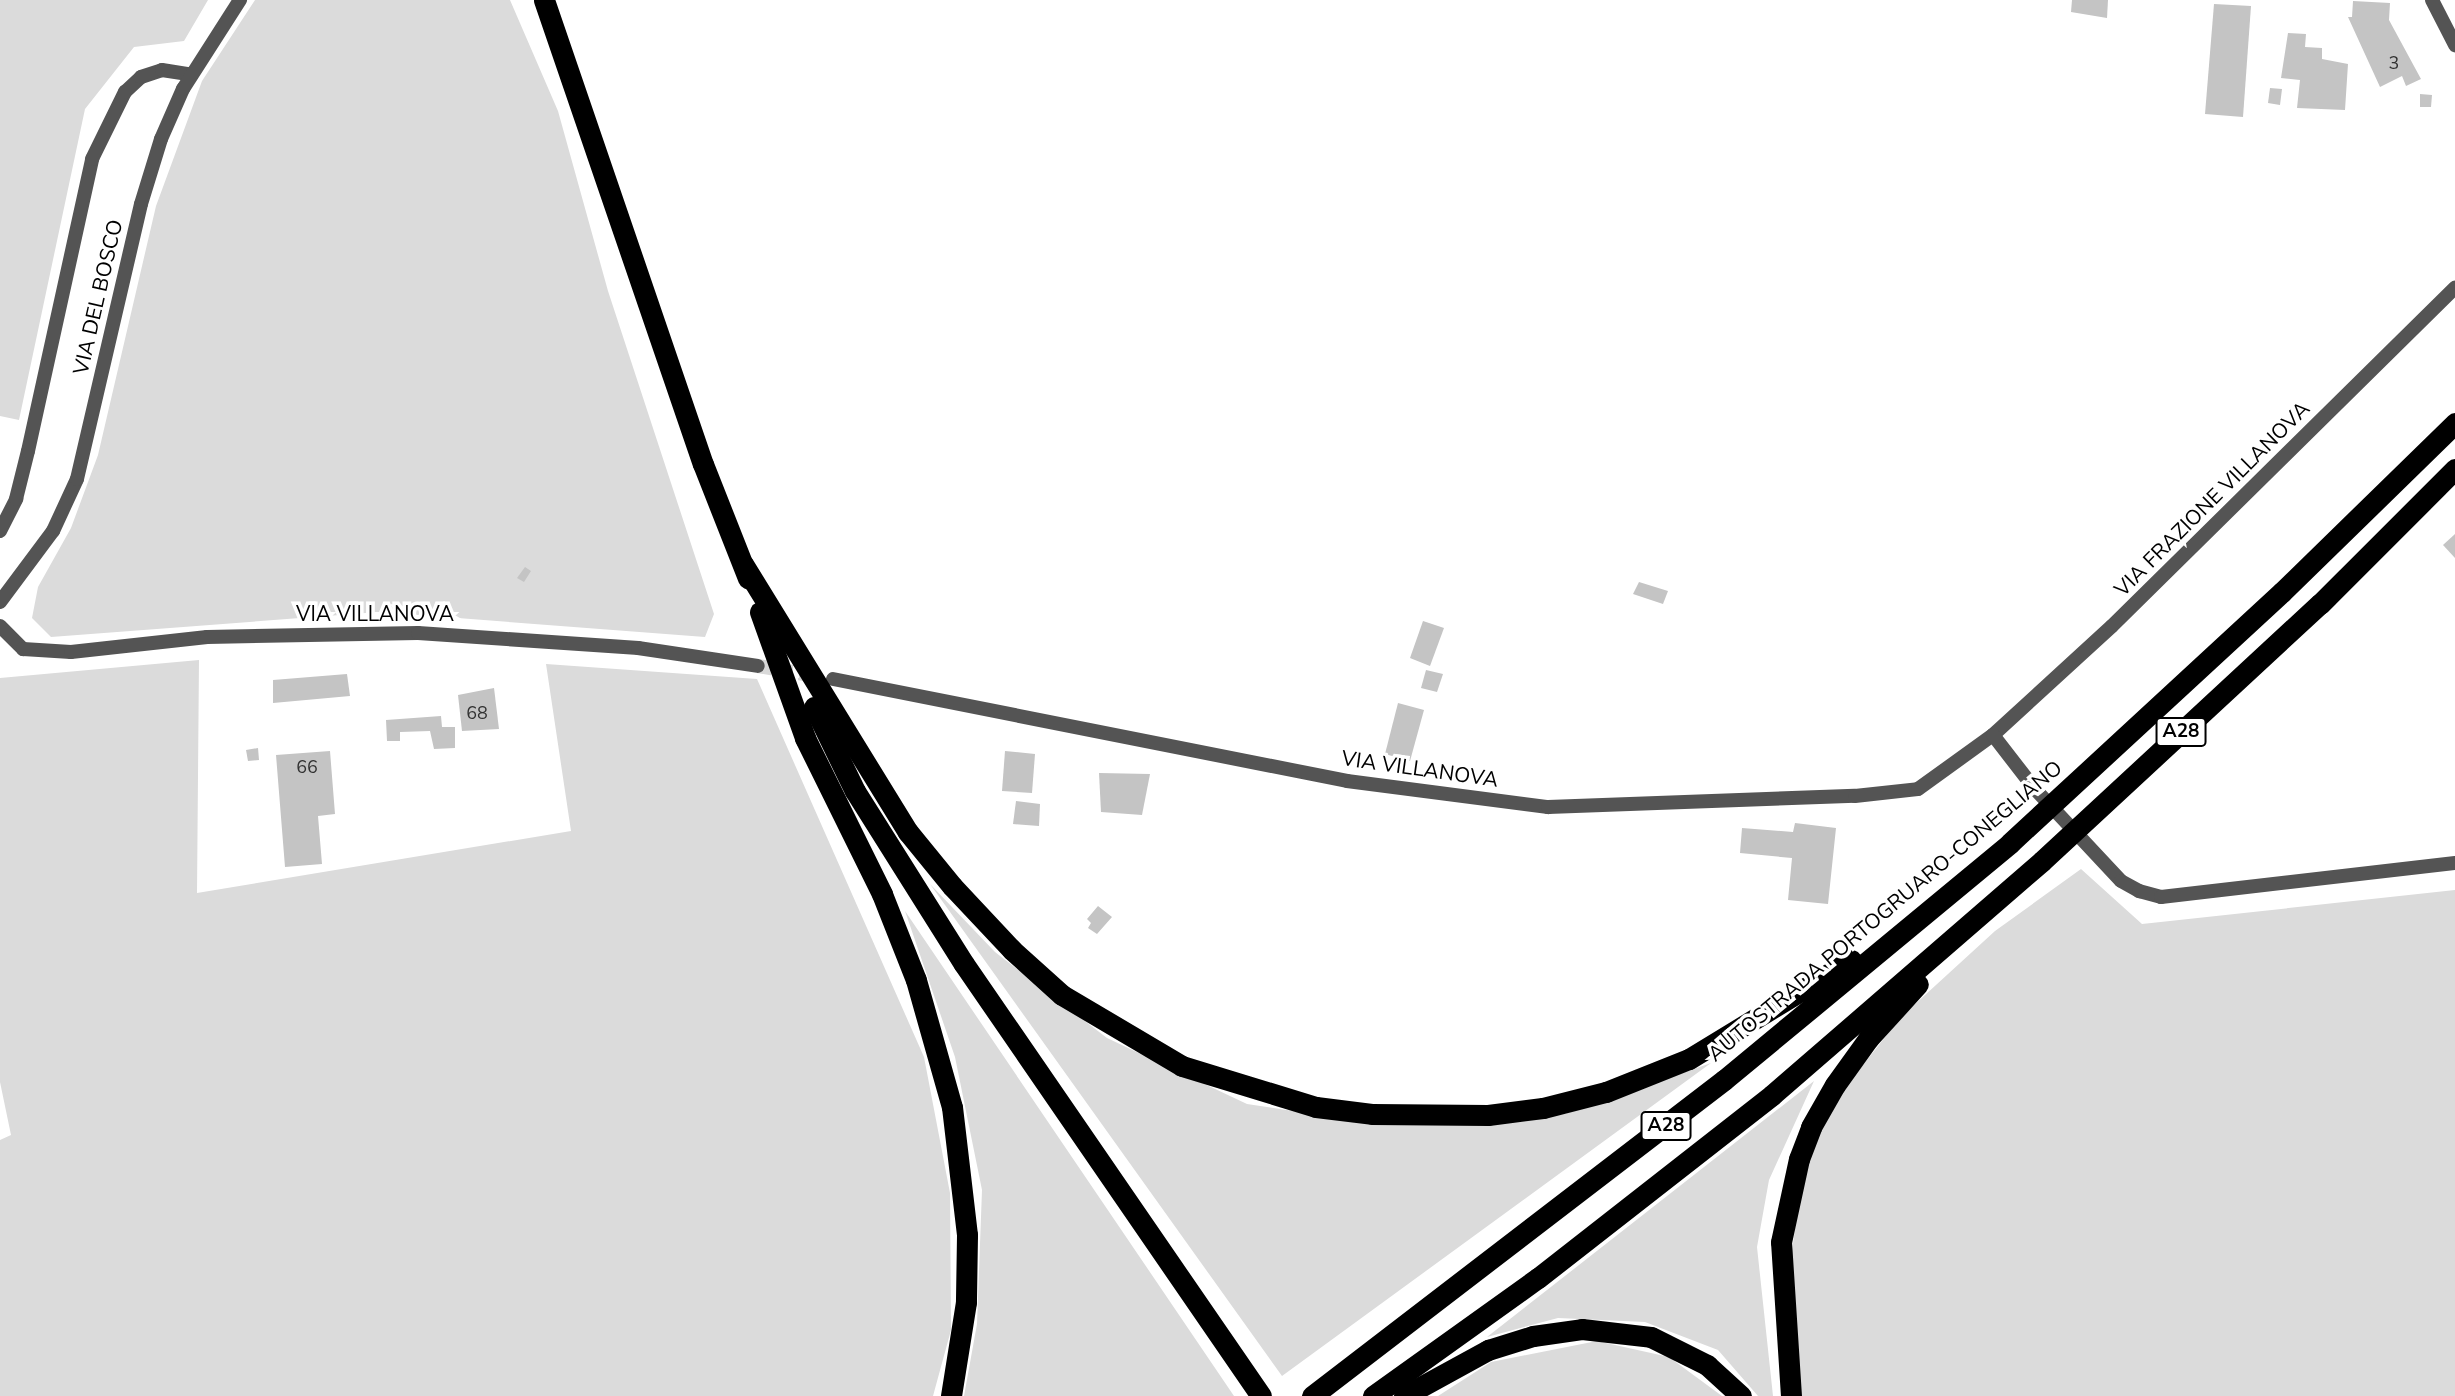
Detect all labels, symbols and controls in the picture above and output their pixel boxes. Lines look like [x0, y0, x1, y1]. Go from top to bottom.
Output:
house number: 3 [2389, 52, 2399, 74]
street label: VIA DEL BOSCO [68, 217, 128, 377]
street label: VIA FRAZIONE VILLANOVA [2109, 396, 2315, 602]
street label: VIA VILLANOVA [296, 601, 454, 627]
house number: 68 [466, 702, 488, 724]
road number: A28 [2155, 716, 2207, 748]
street label: VIA VILLANOVA [1340, 746, 1500, 792]
street label: AUTOSTRADA PORTOGRUARO-CONEGLIANO [1703, 755, 2067, 1067]
house number: 66 [296, 756, 318, 778]
road number: A28 [1640, 1110, 1692, 1142]

